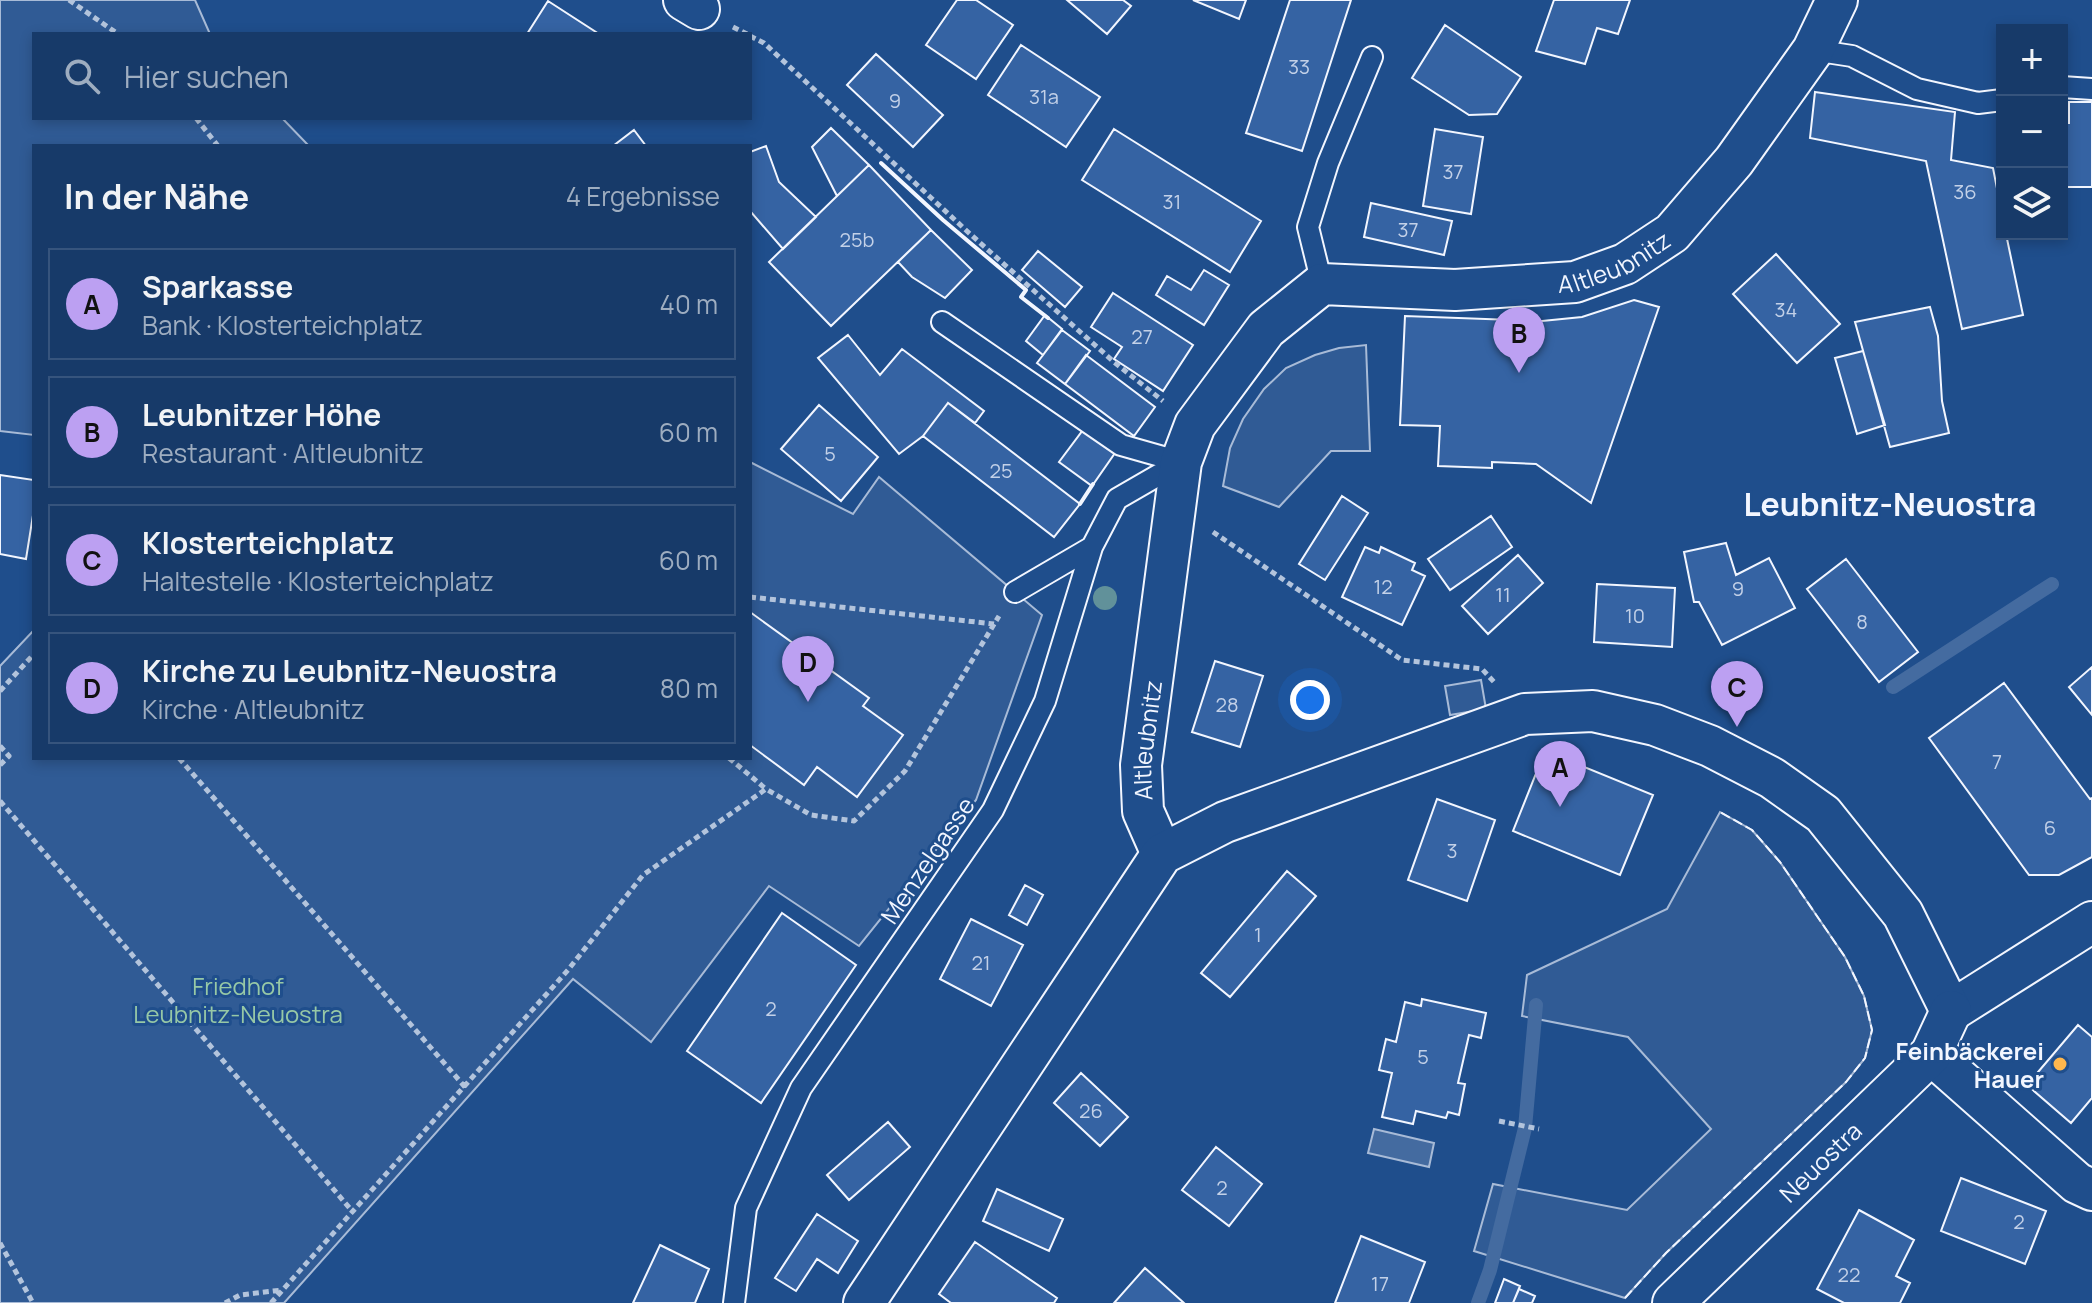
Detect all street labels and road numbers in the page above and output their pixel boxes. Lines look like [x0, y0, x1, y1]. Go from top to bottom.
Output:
street label: Altleubnitz [1557, 222, 1676, 300]
street label: Altleubnitz [1124, 678, 1169, 801]
street label: Menzelgasse [872, 790, 982, 930]
street label: Neuostra [1771, 1114, 1868, 1209]

